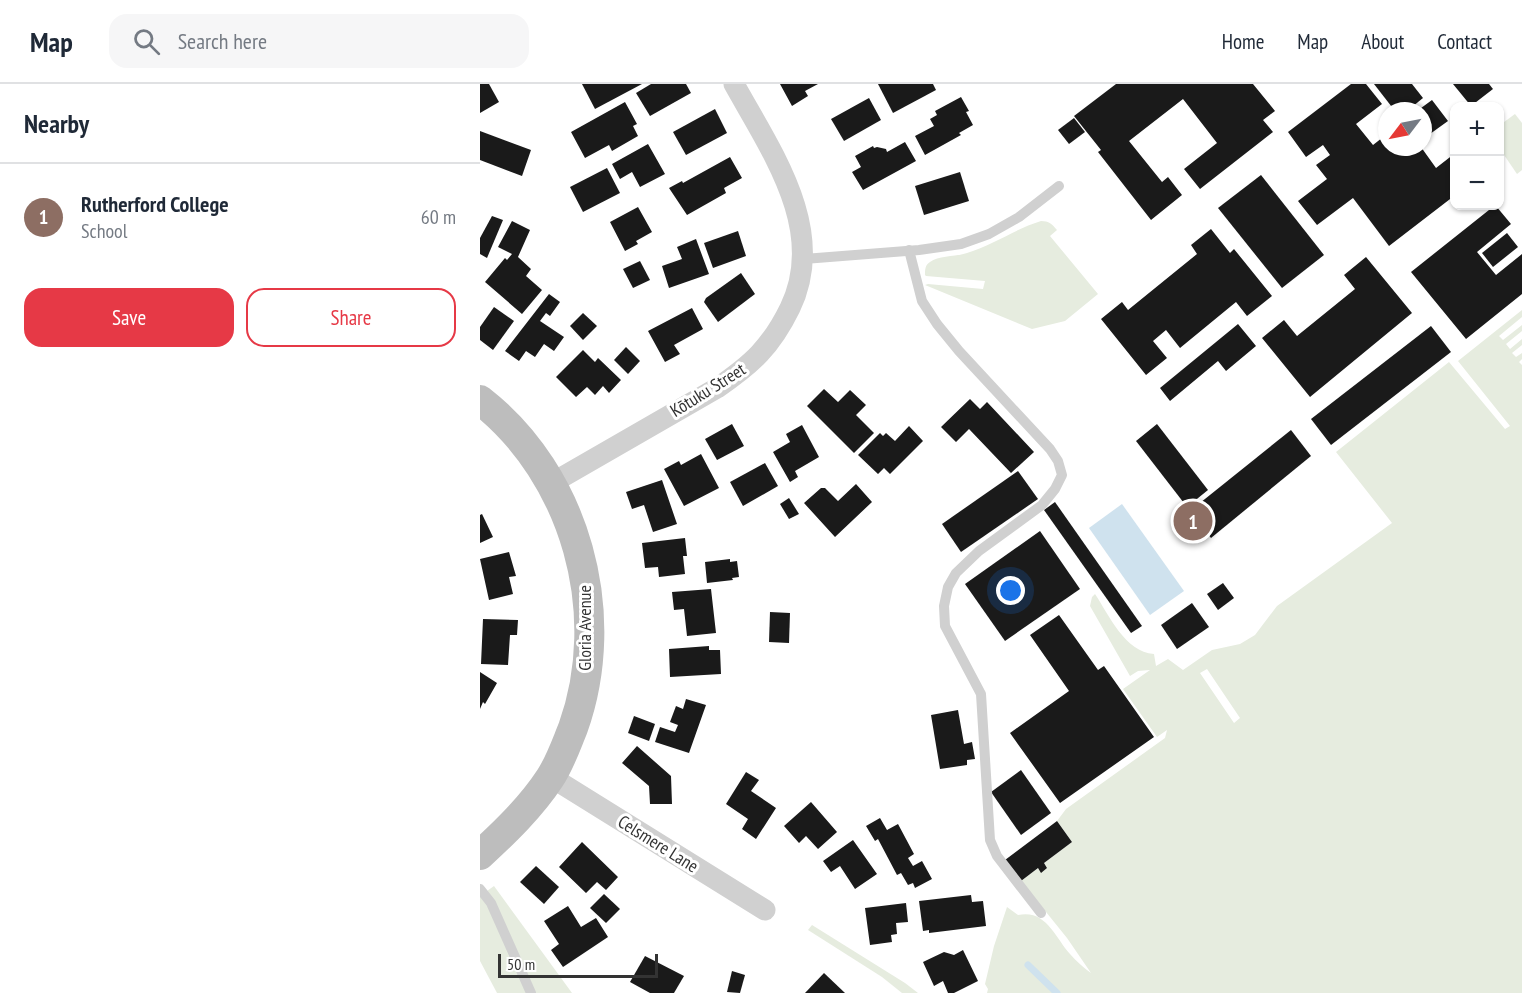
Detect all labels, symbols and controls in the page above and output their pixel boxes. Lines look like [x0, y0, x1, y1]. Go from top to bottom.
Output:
search box [109, 14, 529, 68]
text: Map [30, 23, 73, 60]
icon: search [130, 25, 163, 58]
text: Search here [178, 27, 267, 55]
text: Home [1222, 28, 1264, 55]
text: Map [1297, 28, 1328, 55]
text: About [1361, 28, 1404, 55]
text: Contact [1437, 28, 1492, 55]
north arrow [1378, 102, 1432, 156]
map controls [1450, 102, 1504, 210]
button: + [1450, 102, 1504, 156]
text: Nearby [24, 107, 89, 140]
button: − [1450, 156, 1504, 210]
text: Rutherford College [81, 190, 229, 218]
text: 1 [39, 204, 48, 230]
text: 60 m [421, 204, 456, 230]
text: School [81, 218, 127, 244]
button: Save [24, 288, 234, 347]
button: Share [246, 288, 456, 347]
street label: Kōtuku Street [666, 357, 750, 422]
pin: 1 [1174, 498, 1212, 544]
your location [996, 576, 1025, 605]
street label: Gloria Avenue [573, 585, 596, 671]
street label: Celsmere Lane [614, 810, 703, 877]
scale bar [498, 951, 658, 978]
text: 50 m [507, 954, 535, 974]

